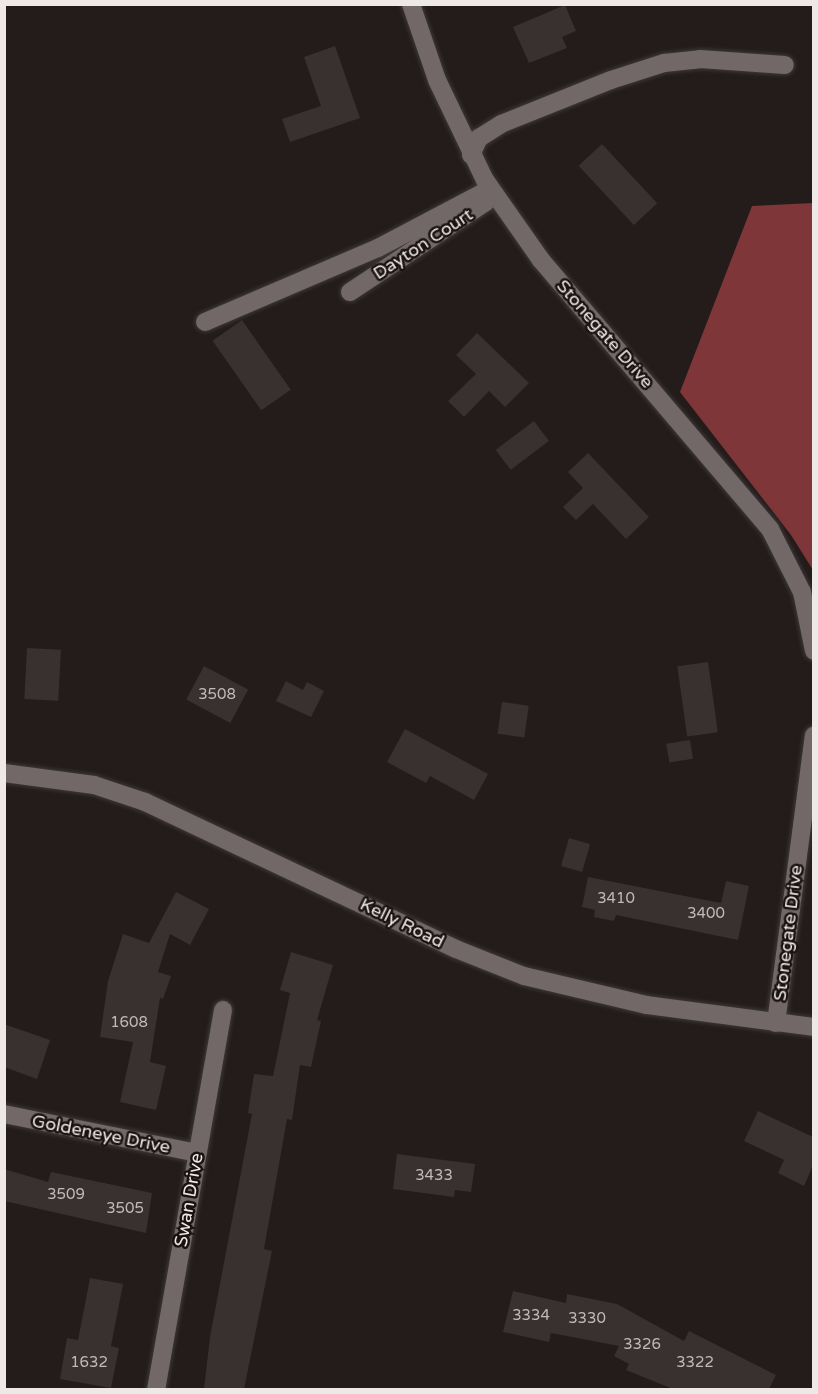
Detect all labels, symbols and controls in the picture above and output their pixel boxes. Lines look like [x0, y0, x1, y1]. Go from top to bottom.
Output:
street label: Dayton Court [369, 204, 477, 284]
street label: Stonegate Drive [552, 275, 658, 393]
house number: 3508 [198, 686, 236, 704]
street label: Stonegate Drive [769, 864, 807, 1002]
house number: 3410 [597, 890, 635, 908]
street label: Kelly Road [356, 893, 448, 953]
house number: 3400 [687, 905, 725, 923]
house number: 1608 [110, 1014, 148, 1032]
street label: Goldeneye Drive [30, 1110, 172, 1158]
street label: Swan Drive [170, 1151, 208, 1249]
house number: 3433 [415, 1167, 453, 1185]
house number: 3509 [47, 1186, 85, 1204]
house number: 3505 [106, 1200, 144, 1218]
house number: 3334 [512, 1307, 550, 1325]
house number: 3330 [568, 1310, 606, 1328]
house number: 3326 [623, 1336, 661, 1354]
house number: 1632 [70, 1354, 108, 1372]
house number: 3322 [676, 1354, 714, 1372]

